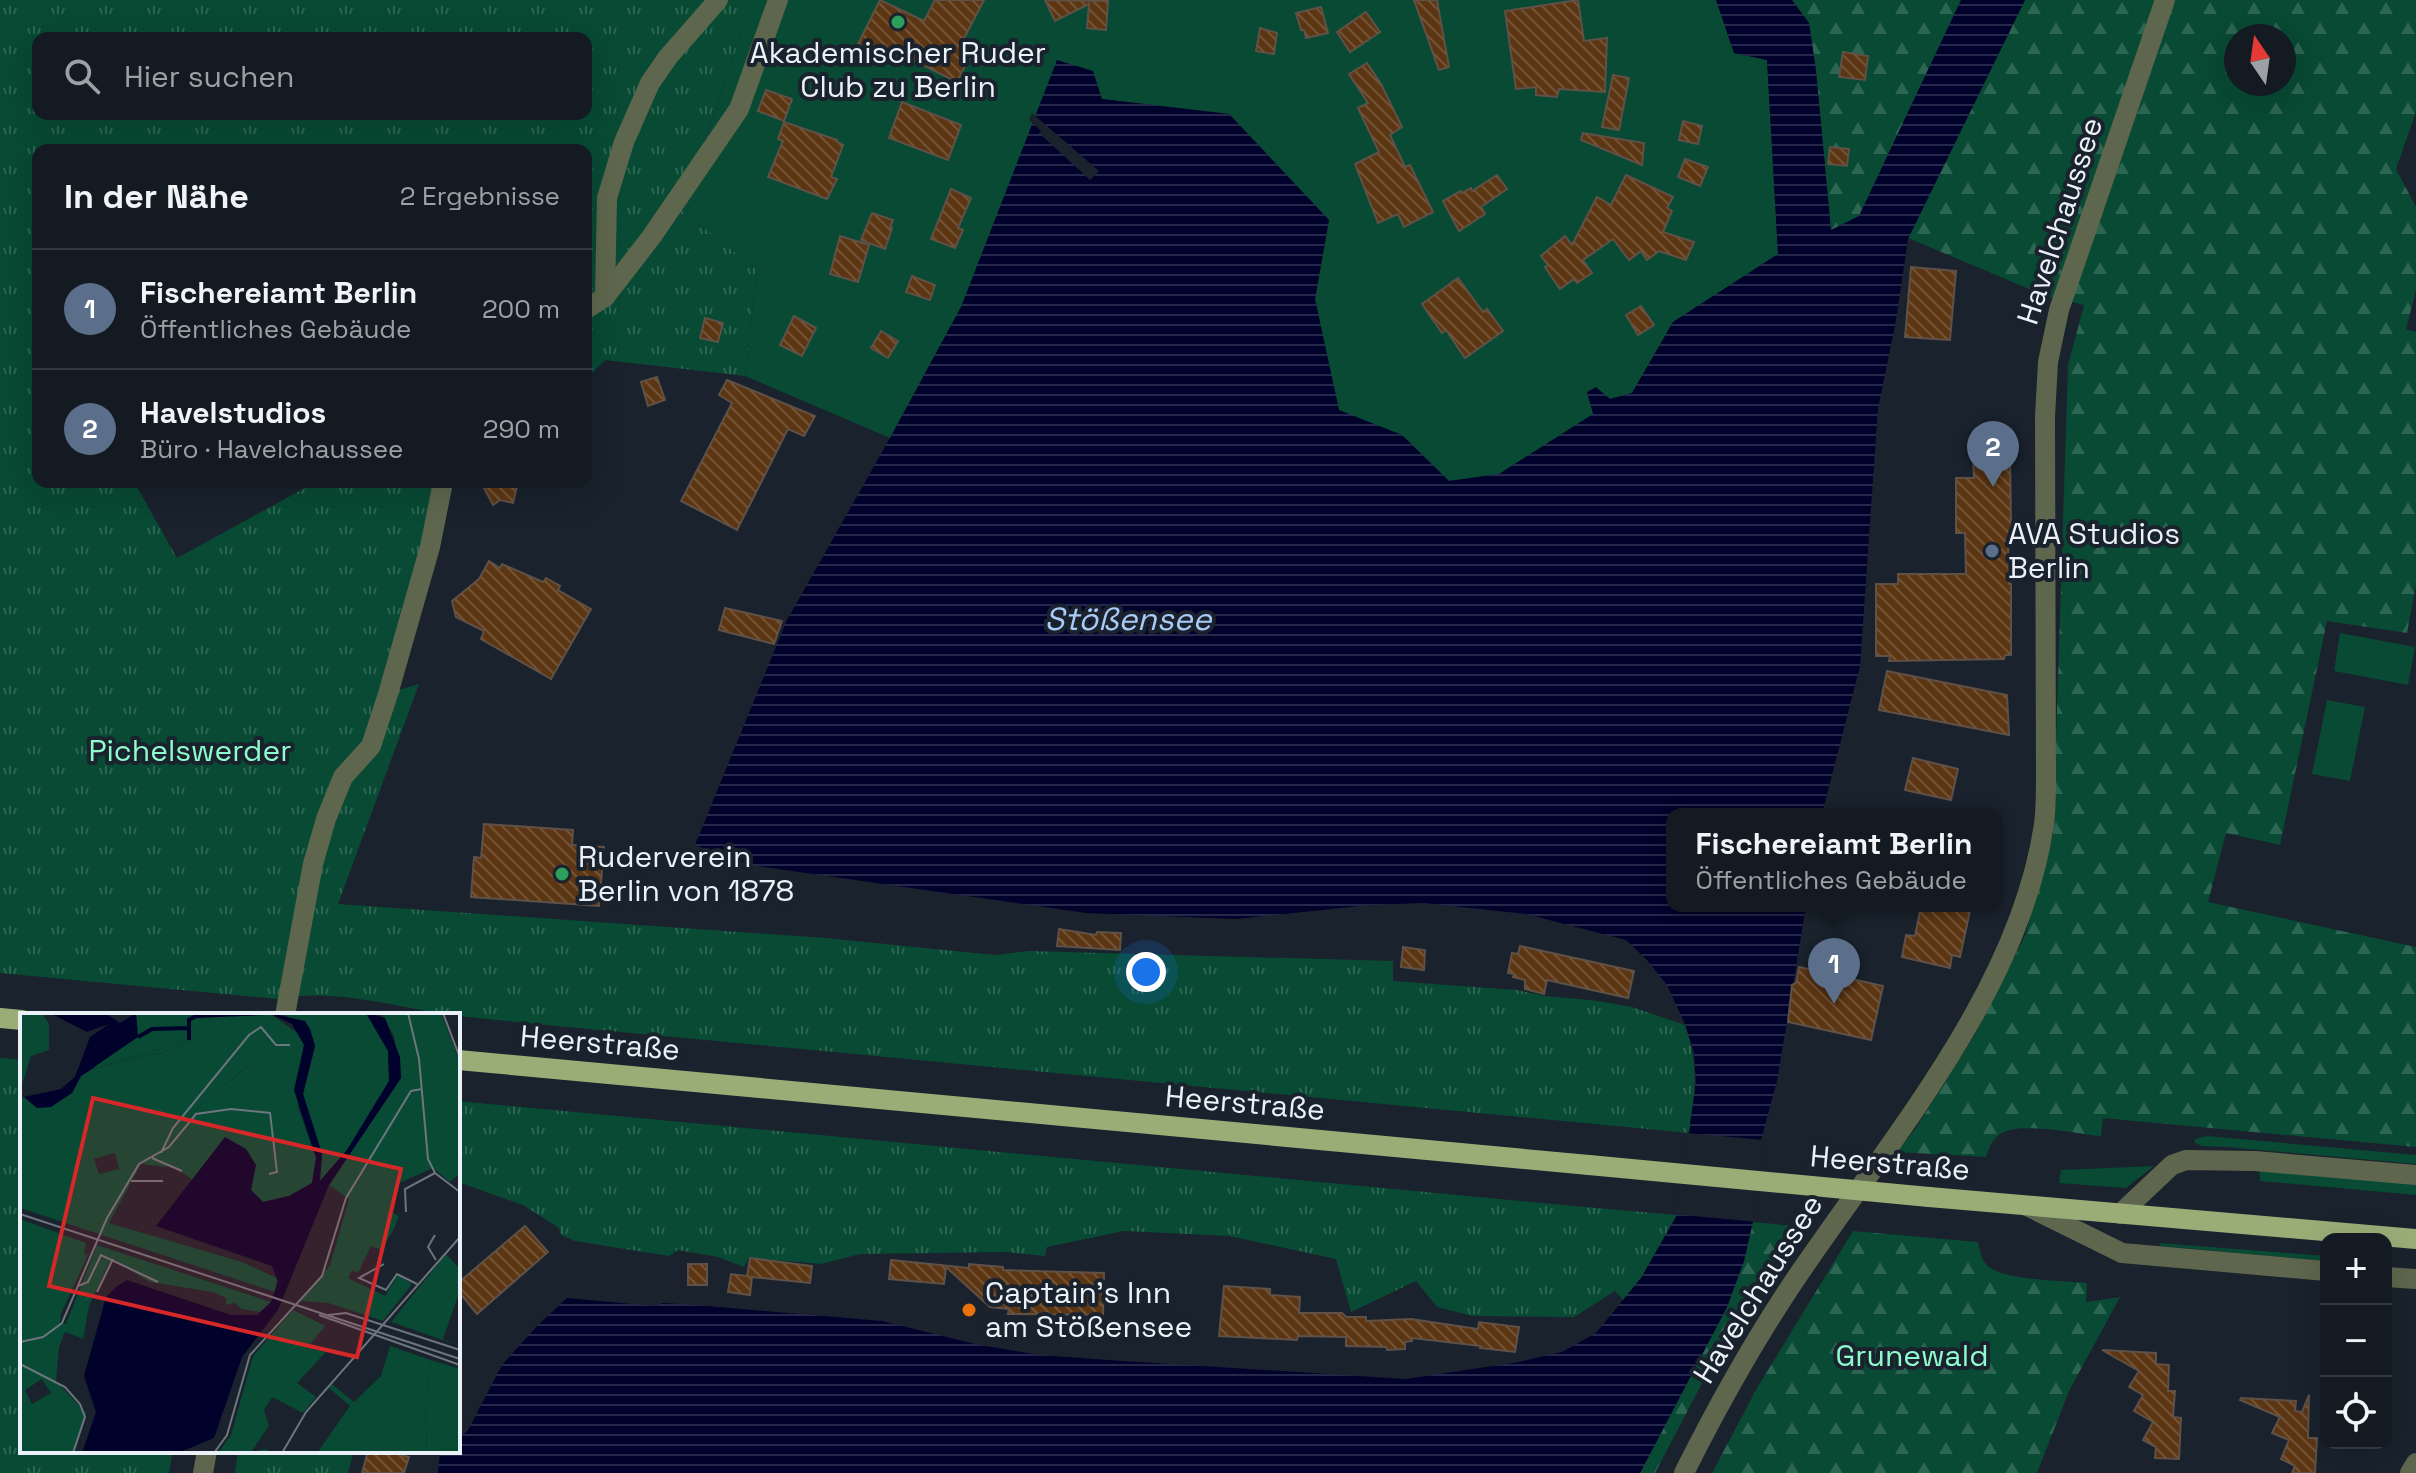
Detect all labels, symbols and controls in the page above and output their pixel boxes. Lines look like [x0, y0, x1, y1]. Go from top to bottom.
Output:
marker: Akademischer Ruder Club zu Berlin [889, 13, 907, 31]
north arrow [2224, 24, 2296, 96]
search box [32, 32, 592, 120]
place label: Akademischer Ruder Club zu Berlin [750, 33, 1046, 106]
icon: search [60, 54, 104, 98]
text: Hier suchen [124, 57, 294, 96]
street label: Havelchaussee [2008, 112, 2111, 329]
text: In der Nähe [64, 175, 249, 218]
text: 2 Ergebnisse [400, 179, 560, 213]
text: Fischereiamt Berlin [140, 273, 417, 312]
text: 1 [84, 292, 96, 326]
text: 200 m [482, 292, 560, 326]
text: Öffentliches Gebäude [140, 312, 412, 346]
text: Havelstudios [140, 393, 326, 432]
text: 2 [82, 412, 98, 446]
text: 290 m [483, 412, 560, 446]
pin: 2 [1967, 421, 2019, 487]
text: Büro · Havelchaussee [140, 432, 404, 466]
place label: AVA Studios Berlin [2008, 514, 2180, 587]
marker: AVA Studios Berlin [1983, 542, 2001, 560]
water label: Stößensee [1045, 599, 1213, 639]
park label: Pichelswerder [88, 731, 292, 770]
popup [1666, 808, 2002, 912]
text: Fischereiamt Berlin [1695, 824, 1973, 863]
place label: Ruderverein Berlin von 1878 [578, 837, 794, 910]
text: Öffentliches Gebäude [1695, 863, 1967, 897]
marker: Ruderverein Berlin von 1878 [553, 865, 571, 883]
pin: 1 [1808, 938, 1860, 1004]
your location [1126, 952, 1166, 992]
inset map [20, 1013, 460, 1453]
street label: Heerstraße [519, 1016, 682, 1069]
street label: Heerstraße [1164, 1076, 1327, 1129]
street label: Heerstraße [1809, 1136, 1972, 1189]
street label: Havelchaussee [1684, 1187, 1831, 1390]
map controls [2320, 1233, 2392, 1449]
button: + [2320, 1233, 2392, 1305]
place label: Captain's Inn am Stößensee [985, 1273, 1192, 1346]
marker: Captain's Inn am Stößensee [960, 1301, 978, 1319]
button: − [2320, 1305, 2392, 1377]
park label: Grunewald [1835, 1336, 1989, 1375]
button: locate [2320, 1377, 2392, 1449]

